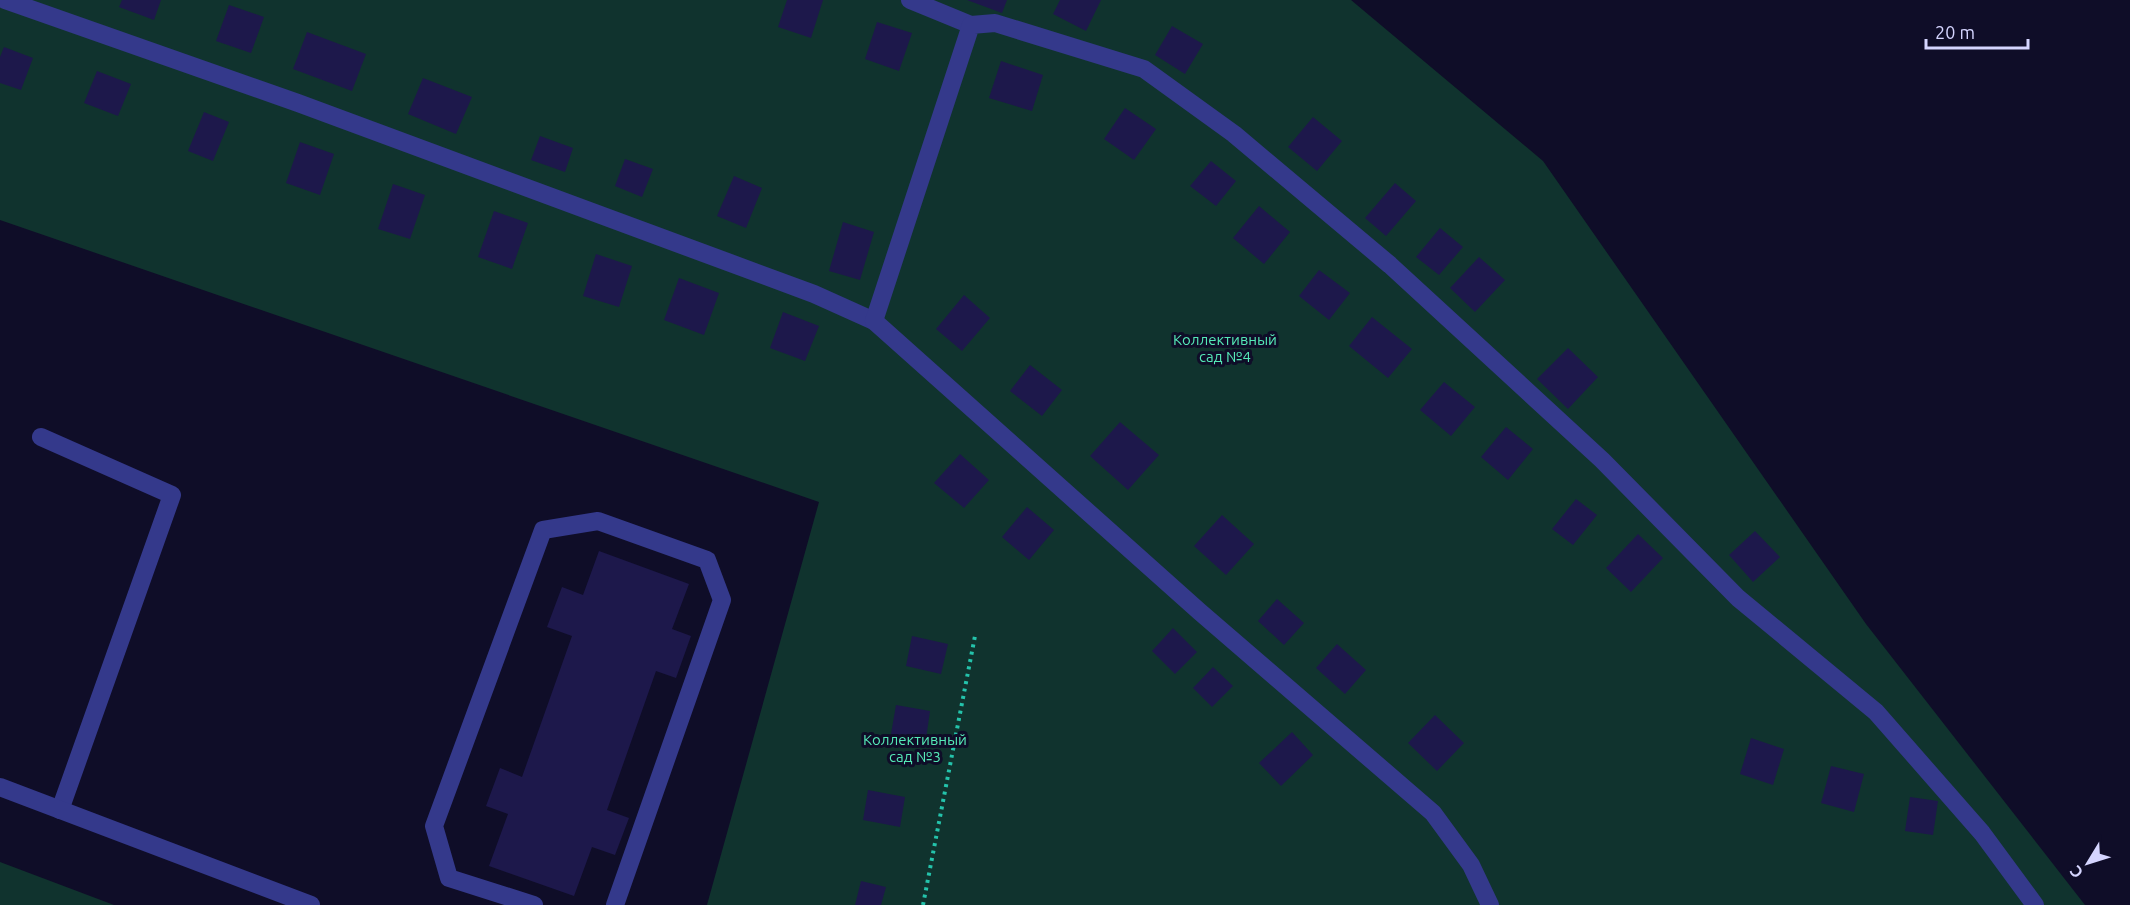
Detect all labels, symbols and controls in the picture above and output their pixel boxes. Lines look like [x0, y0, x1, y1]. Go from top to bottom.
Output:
scale bar [1926, 12, 2028, 50]
text: 20 m [1935, 22, 1975, 42]
park label: Коллективный сад №4 [1173, 331, 1277, 365]
park label: Коллективный сад №3 [863, 731, 967, 765]
north arrow [2058, 833, 2118, 893]
text: С [2066, 863, 2086, 882]

